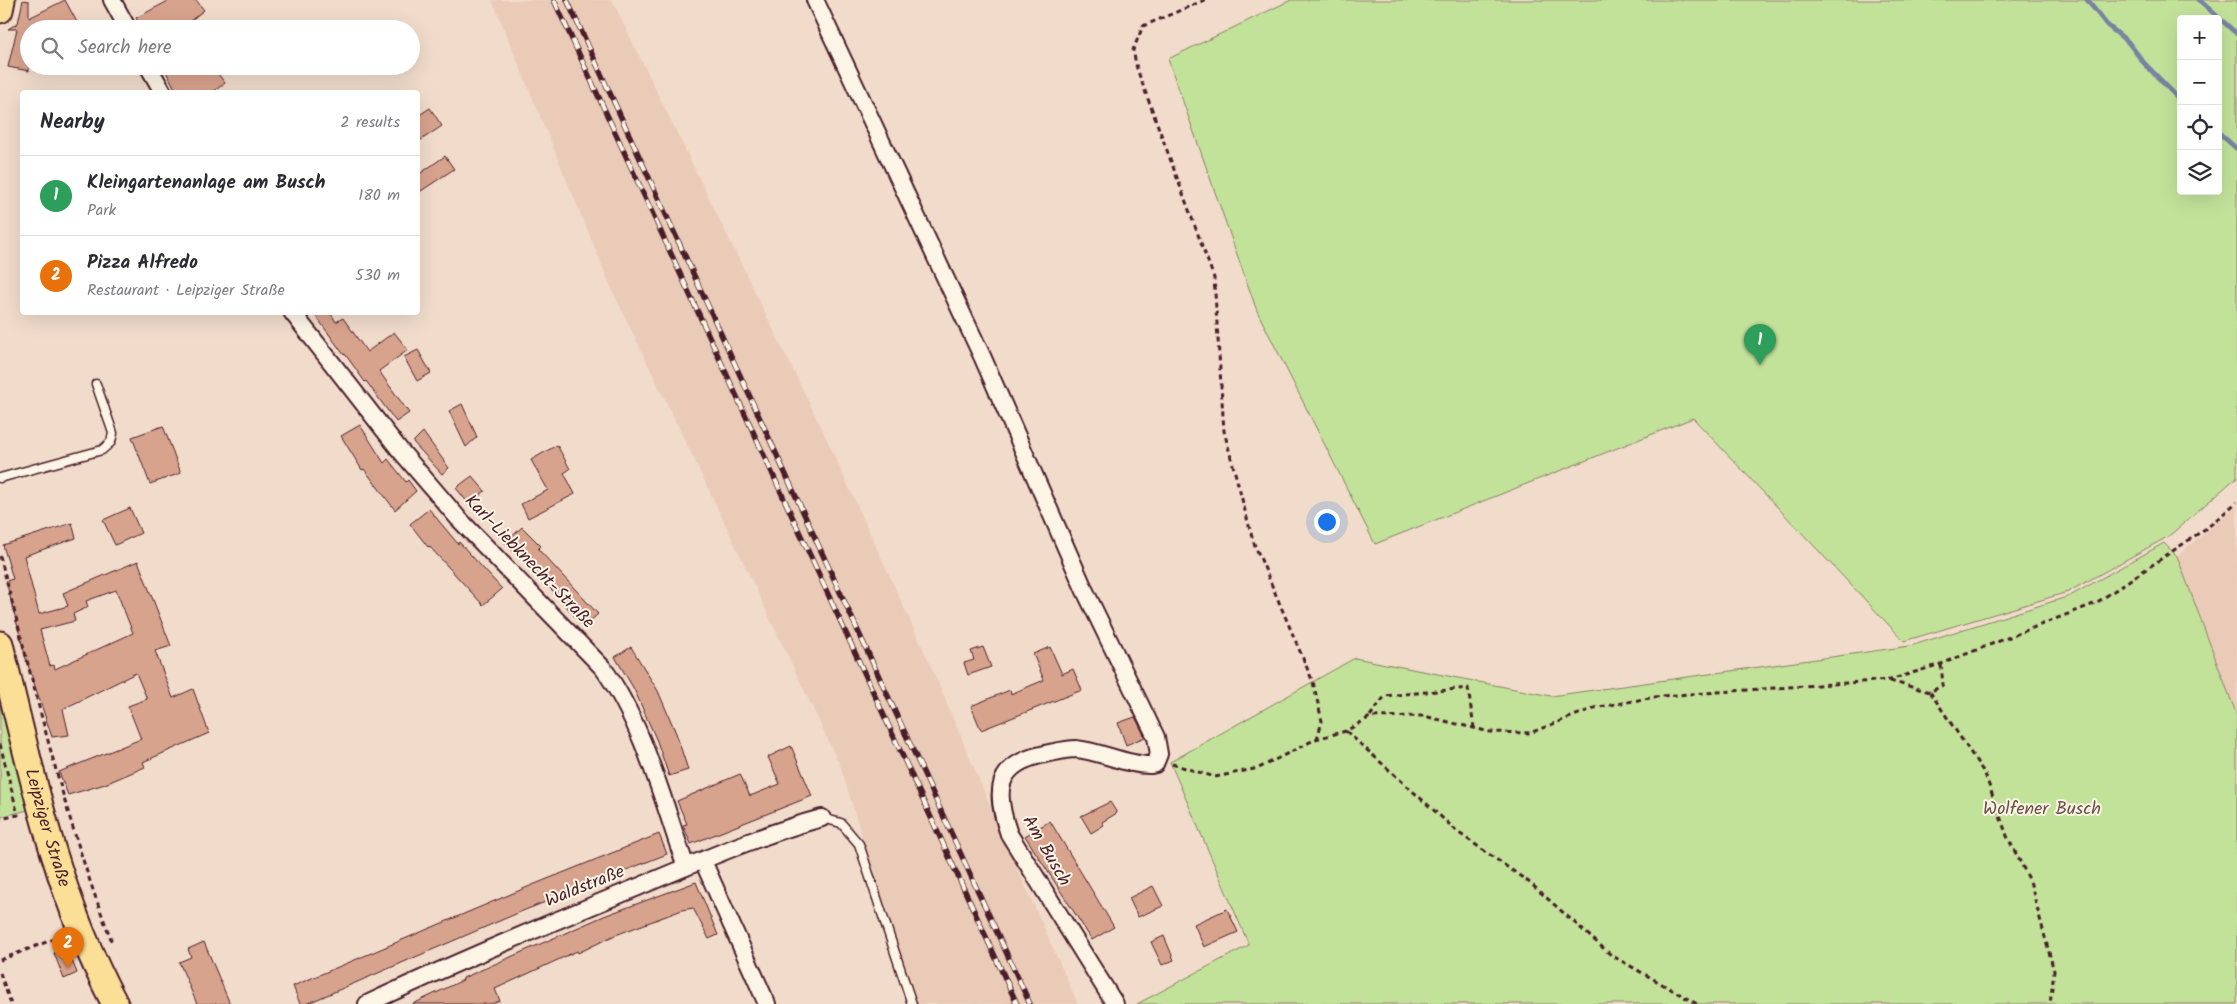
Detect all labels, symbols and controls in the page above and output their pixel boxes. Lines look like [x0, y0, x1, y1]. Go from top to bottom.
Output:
map controls [2177, 15, 2222, 195]
button: + [2177, 15, 2222, 60]
search box [20, 20, 420, 75]
text: Search here [78, 33, 172, 63]
icon: search [38, 34, 66, 62]
button: − [2177, 60, 2222, 105]
button: locate [2177, 105, 2222, 150]
text: Nearby [40, 106, 105, 139]
text: 2 results [340, 110, 400, 135]
button: layers [2177, 150, 2222, 195]
text: Kleingartenanlage am Busch [87, 168, 326, 198]
text: 1 [54, 183, 58, 208]
text: 180 m [358, 183, 400, 208]
text: Park [87, 198, 116, 223]
text: Pizza Alfredo [87, 248, 198, 278]
text: 2 [51, 263, 61, 288]
text: 530 m [355, 263, 400, 288]
text: Restaurant · Leipziger Straße [87, 278, 285, 303]
pin: 1 [1744, 324, 1776, 365]
street label: Karl-Liebknecht-Straße [457, 488, 601, 636]
your location [1314, 509, 1340, 535]
street label: Leipziger Straße [16, 766, 78, 891]
park label: Wolfener Busch [1983, 795, 2101, 824]
street label: Am Busch [1014, 810, 1078, 892]
street label: Waldstraße [541, 858, 629, 916]
pin: 2 [52, 927, 84, 968]

